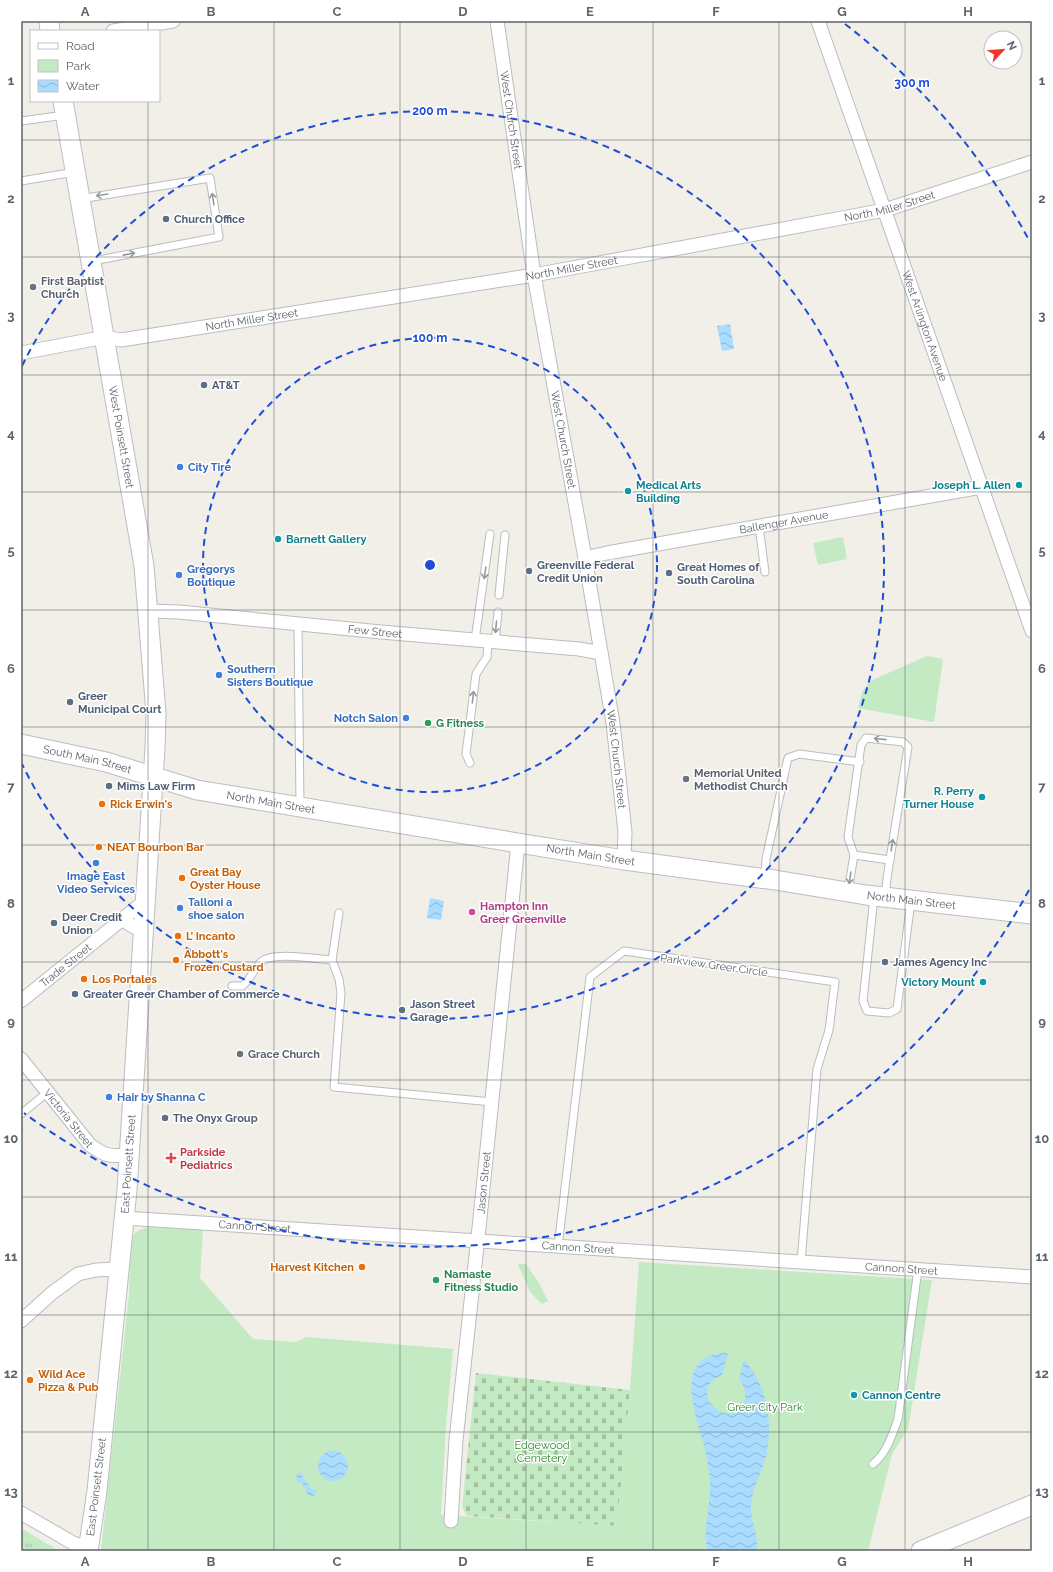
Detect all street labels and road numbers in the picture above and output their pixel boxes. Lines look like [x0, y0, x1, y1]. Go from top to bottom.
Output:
street label: West Church Street [497, 70, 525, 170]
street label: North Miller Street [843, 188, 937, 224]
street label: North Miller Street [525, 254, 619, 283]
street label: West Arlington Avenue [899, 269, 950, 384]
street label: North Miller Street [205, 306, 299, 334]
street label: West Poinsett Street [106, 385, 136, 490]
street label: West Church Street [548, 390, 578, 490]
street label: Ballenger Avenue [738, 508, 830, 537]
street label: Few Street [347, 623, 403, 641]
street label: West Church Street [604, 709, 628, 810]
street label: South Main Street [42, 743, 133, 777]
street label: North Main Street [226, 789, 316, 816]
street label: North Main Street [545, 842, 636, 868]
street label: North Main Street [866, 889, 957, 912]
street label: Trade Street [37, 941, 94, 990]
street label: Parkview Greer Circle [659, 952, 769, 980]
street label: Victoria Street [41, 1087, 96, 1151]
street label: East Poinsett Street [119, 1114, 138, 1214]
street label: Jason Street [474, 1150, 494, 1215]
street label: Cannon Street [218, 1218, 292, 1236]
street label: Cannon Street [541, 1239, 615, 1257]
street label: Cannon Street [865, 1260, 938, 1278]
street label: East Poinsett Street [84, 1437, 109, 1537]

